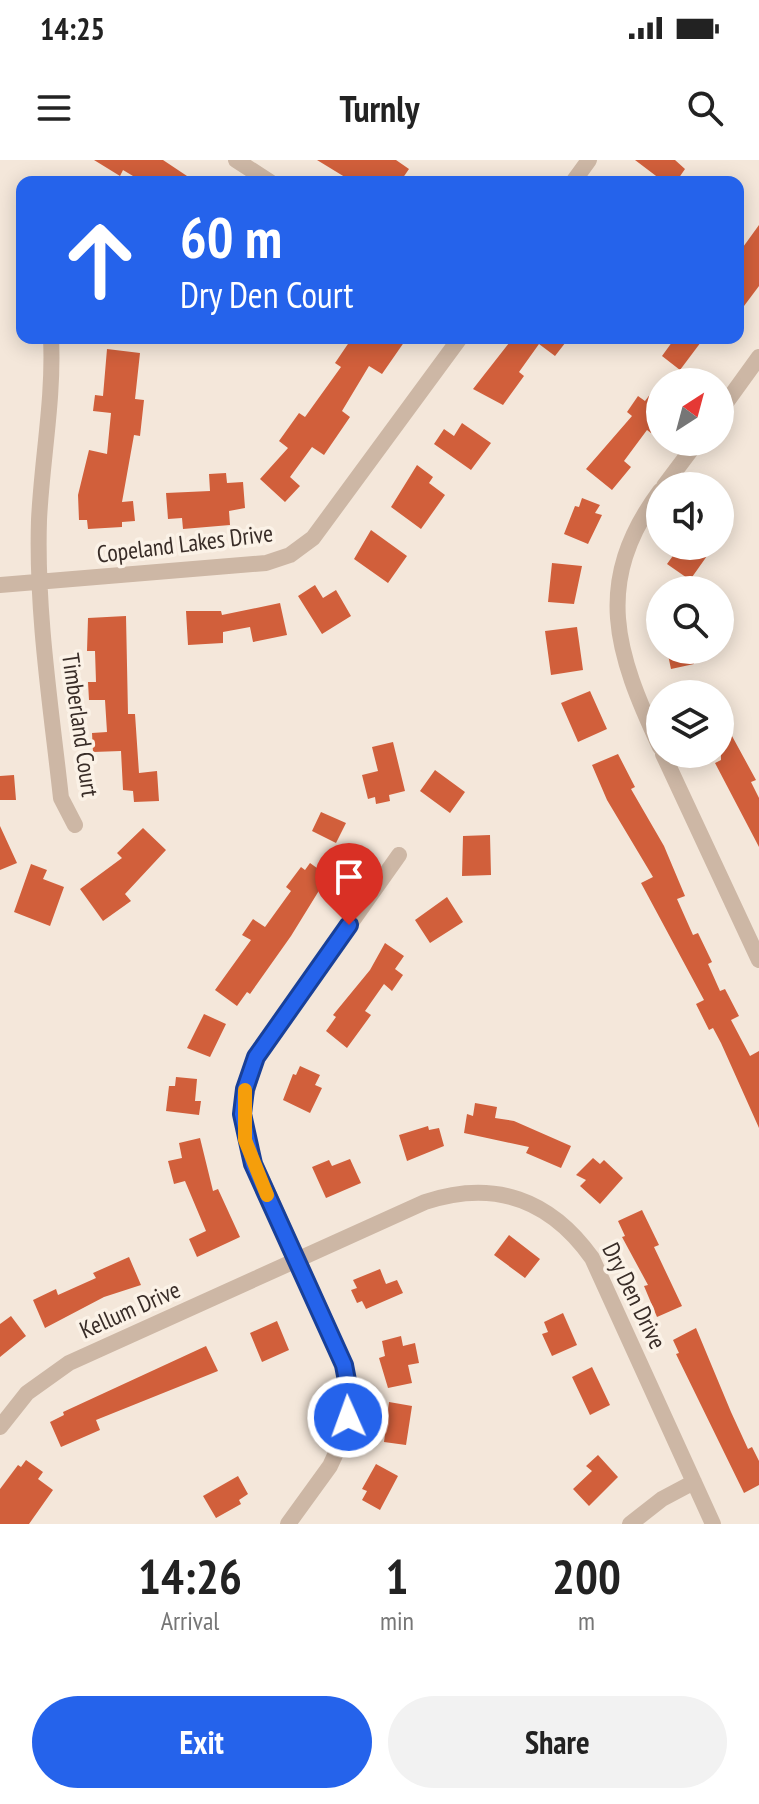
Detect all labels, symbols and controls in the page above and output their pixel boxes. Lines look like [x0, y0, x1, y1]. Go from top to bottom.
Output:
text: 14:25 [40, 9, 105, 48]
text: Turnly [340, 85, 419, 132]
icon: menu [32, 86, 76, 130]
icon: search [683, 86, 727, 130]
text: 60 m [180, 201, 282, 273]
icon: ahead [48, 208, 152, 312]
text: Dry Den Court [180, 271, 353, 318]
north arrow [646, 368, 734, 456]
map controls [646, 368, 734, 768]
button: sound [646, 472, 734, 560]
street label: Copeland Lakes Drive [95, 517, 275, 570]
button: search [646, 576, 734, 664]
street label: Timberland Court [55, 651, 106, 799]
button: layers [646, 680, 734, 768]
pin [315, 843, 383, 925]
icon: arrive [327, 855, 371, 899]
street label: Dry Den Drive [595, 1238, 673, 1354]
street label: Kellum Drive [75, 1274, 185, 1345]
position arrow [306, 1375, 390, 1459]
text: 14:26 [138, 1545, 242, 1607]
text: 1 [386, 1545, 408, 1607]
text: 200 [552, 1545, 621, 1607]
text: Arrival [161, 1604, 219, 1637]
text: min [380, 1604, 414, 1637]
text: m [578, 1604, 595, 1637]
button: Exit [32, 1696, 372, 1788]
button: Share [388, 1696, 727, 1788]

